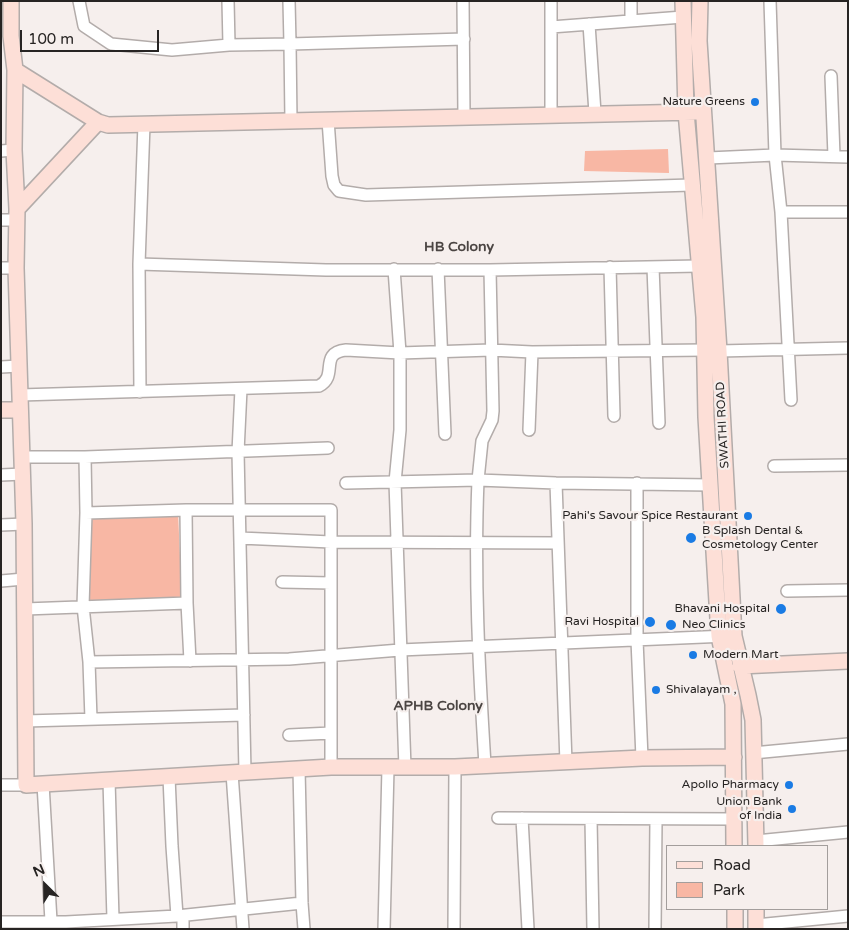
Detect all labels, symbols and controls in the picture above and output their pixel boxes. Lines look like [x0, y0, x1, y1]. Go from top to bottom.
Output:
scale bar [22, 20, 161, 52]
text: 100 m [28, 30, 74, 48]
place label: Nature Greens [662, 95, 745, 109]
marker: Nature Greens [749, 96, 761, 108]
district label: HB Colony [424, 239, 494, 255]
street label: SWATHI ROAD [714, 381, 732, 469]
place label: Pahi's Savour Spice Restaurant [562, 509, 738, 523]
marker: Pahi's Savour Spice Restaurant [742, 510, 754, 522]
place label: B Splash Dental & Cosmetology Center [702, 524, 818, 552]
marker: B Splash Dental & Cosmetology Center [684, 531, 698, 545]
place label: Bhavani Hospital [675, 602, 770, 616]
marker: Bhavani Hospital [774, 602, 788, 616]
place label: Ravi Hospital [565, 615, 639, 629]
marker: Ravi Hospital [643, 615, 657, 629]
marker: Neo Clinics [664, 618, 678, 632]
place label: Neo Clinics [682, 618, 745, 632]
place label: Modern Mart [703, 648, 779, 662]
marker: Modern Mart [687, 649, 699, 661]
place label: Shivalayam , [666, 683, 737, 697]
marker: Shivalayam , [650, 684, 662, 696]
district label: APHB Colony [393, 698, 483, 714]
place label: Apollo Pharmacy [682, 778, 779, 792]
marker: Apollo Pharmacy [783, 779, 795, 791]
place label: Union Bank of India [716, 795, 782, 823]
marker: Union Bank of India [786, 803, 798, 815]
legend [666, 845, 829, 910]
text: Road [713, 856, 751, 874]
north arrow [20, 860, 70, 910]
text: N [30, 861, 47, 881]
text: Park [713, 881, 745, 899]

